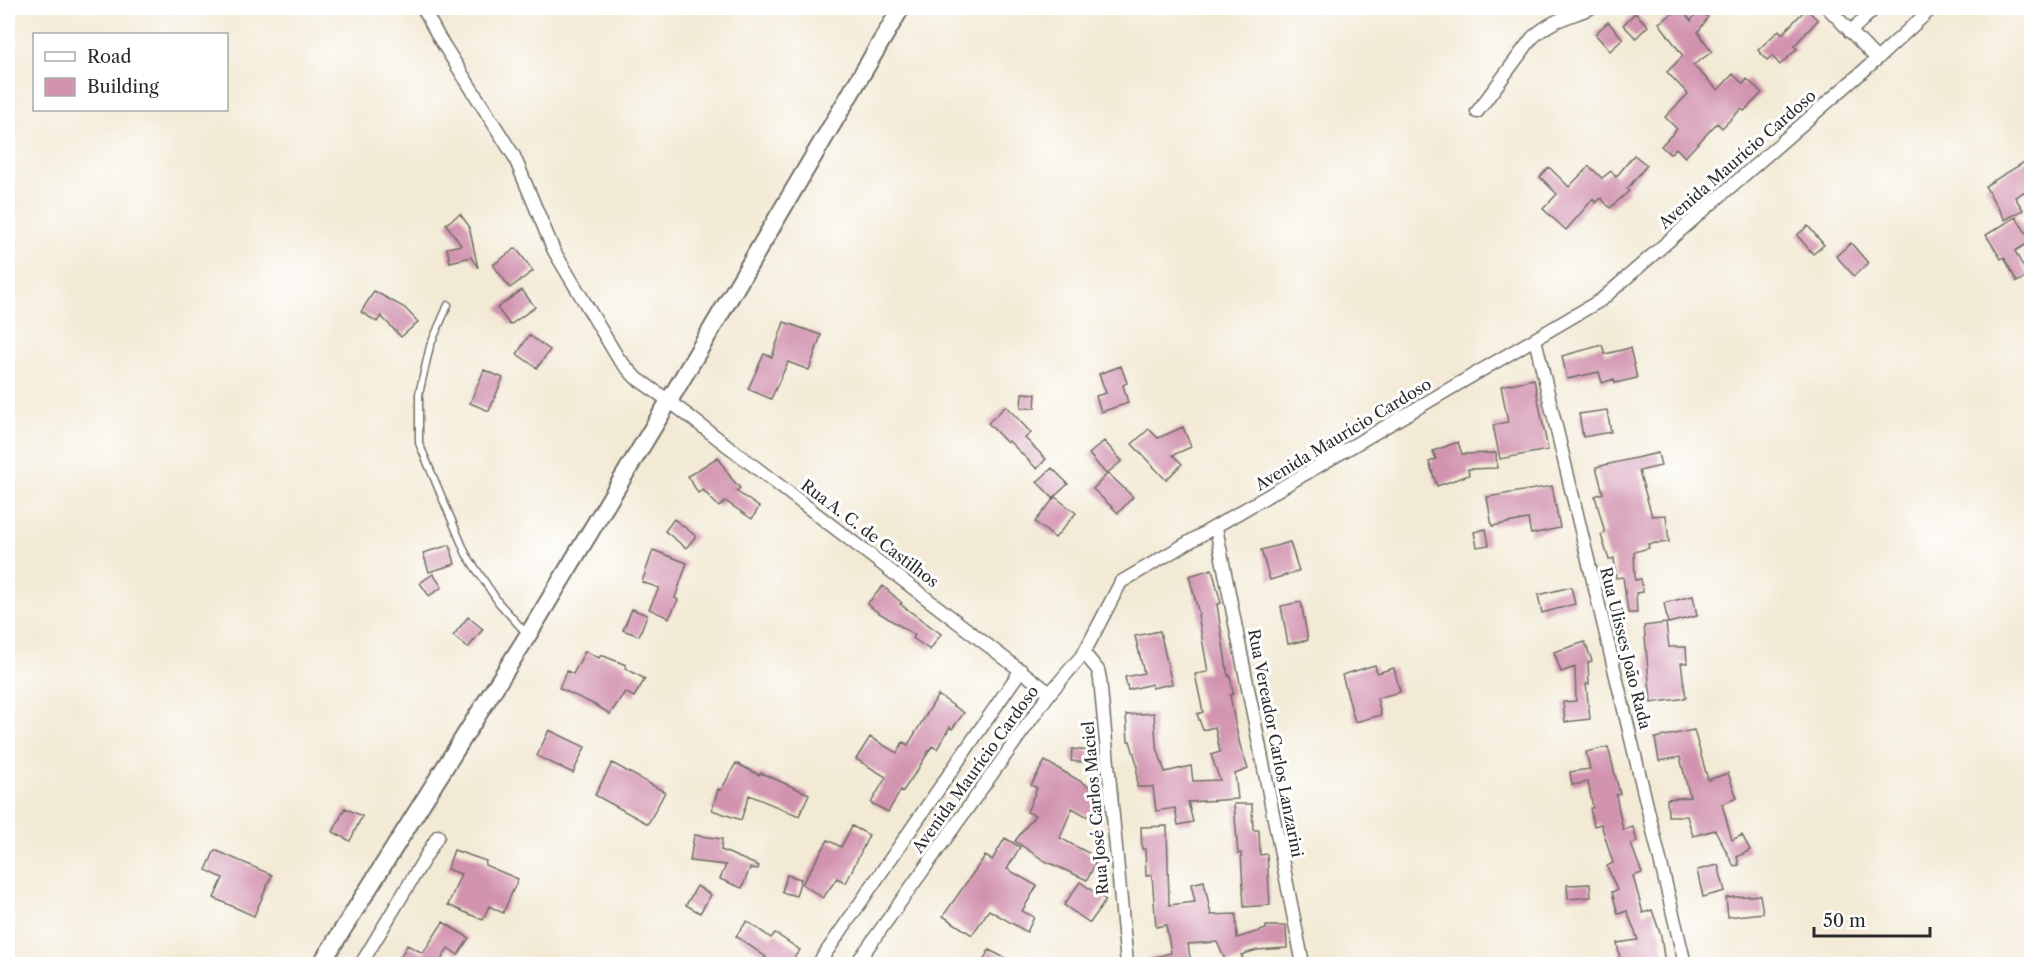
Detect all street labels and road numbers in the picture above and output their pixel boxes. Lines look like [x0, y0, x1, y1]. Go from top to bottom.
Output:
street label: Avenida Maurício Cardoso [1653, 85, 1820, 233]
street label: Avenida Maurício Cardoso [1250, 373, 1435, 495]
street label: Rua A. C. de Castilhos [797, 475, 943, 591]
street label: Rua Ulisses João Rada [1596, 565, 1656, 732]
street label: Rua Vereador Carlos Lanzarini [1244, 627, 1308, 859]
street label: Avenida Maurício Cardoso [907, 681, 1043, 857]
street label: Rua José Carlos Maciel [1077, 720, 1113, 896]

